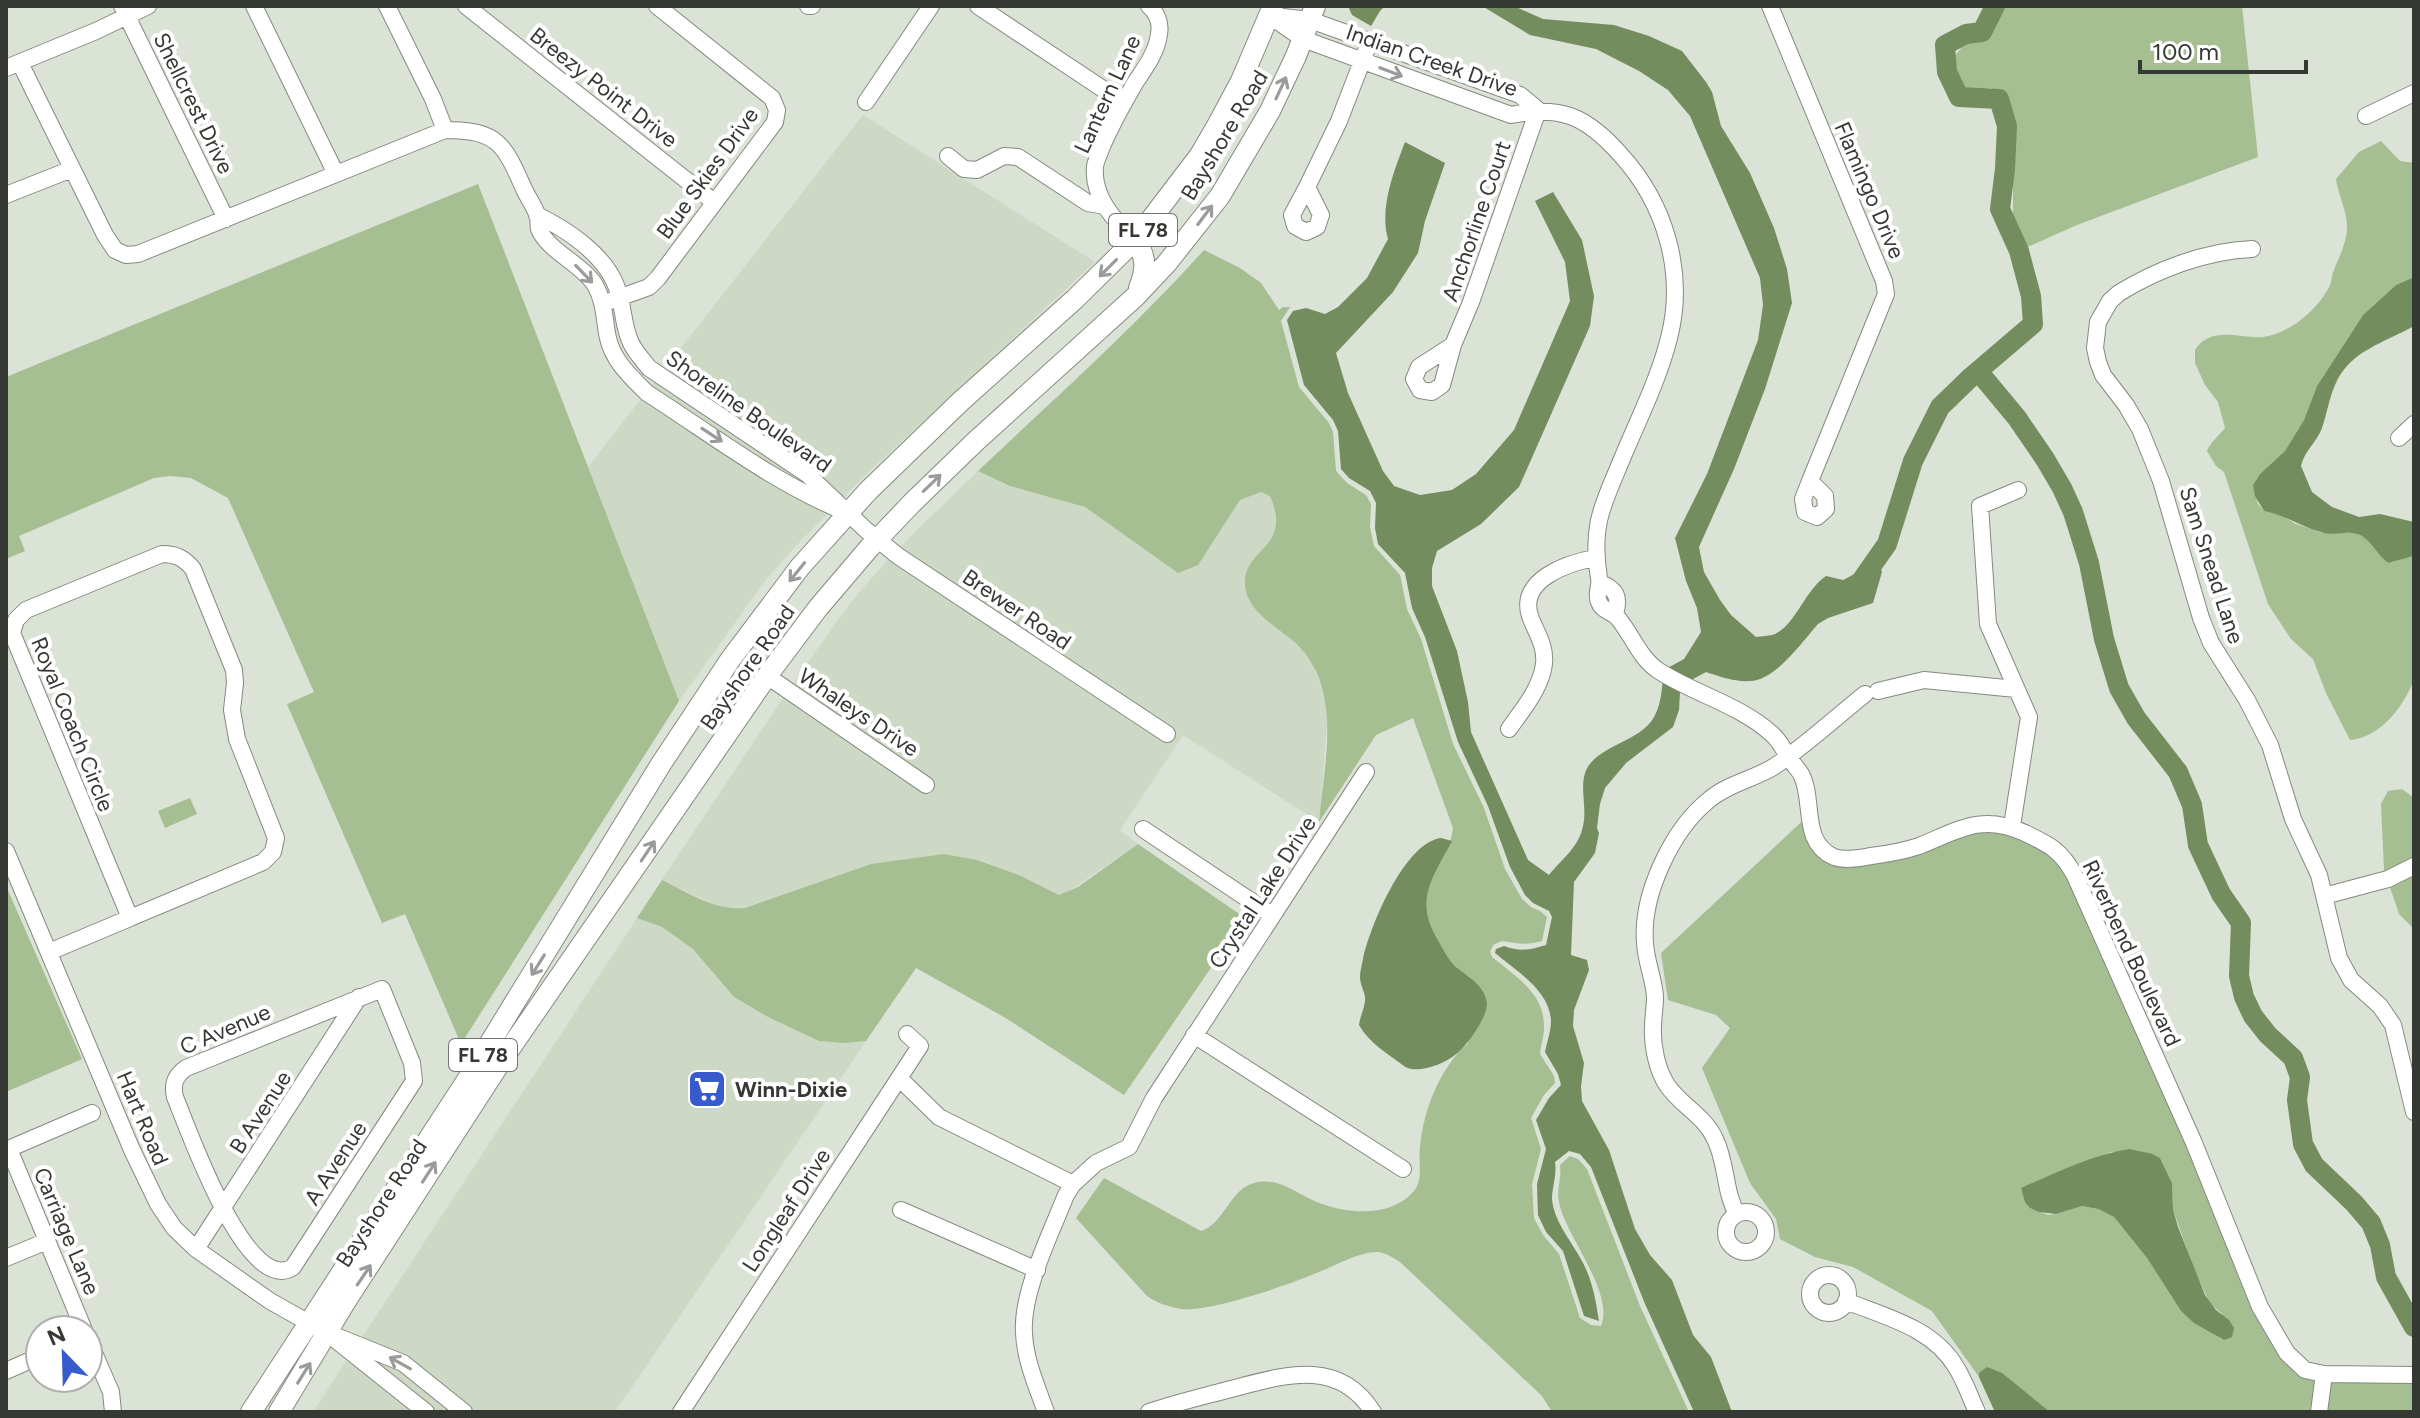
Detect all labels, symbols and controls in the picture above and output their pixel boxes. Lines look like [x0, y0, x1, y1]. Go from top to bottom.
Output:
street label: Indian Creek Drive [1343, 18, 1521, 102]
street label: Breezy Point Drive [524, 21, 683, 153]
scale bar [2140, 24, 2306, 74]
street label: Shellcrest Drive [148, 28, 239, 178]
street label: Lantern Lane [1068, 31, 1147, 158]
text: 100 m [2152, 37, 2219, 66]
street label: Bayshore Road [1175, 65, 1274, 205]
one-way arrow [1378, 66, 1402, 80]
one-way arrow [1274, 76, 1289, 100]
street label: Blue Skies Drive [651, 102, 764, 244]
street label: Flamingo Drive [1829, 118, 1911, 263]
street label: Anchorline Court [1436, 137, 1517, 305]
one-way arrow [1197, 205, 1213, 227]
road number: FL 78 [1109, 214, 1177, 246]
one-way arrow [1098, 258, 1117, 278]
one-way arrow [574, 264, 593, 283]
street label: Shoreline Boulevard [661, 344, 837, 479]
one-way arrow [701, 427, 723, 443]
one-way arrow [922, 474, 942, 493]
street label: Sam Snead Lane [2173, 483, 2250, 647]
one-way arrow [788, 561, 806, 582]
street label: Brewer Road [957, 563, 1076, 656]
street label: Bayshore Road [694, 599, 801, 735]
street label: Royal Coach Circle [25, 633, 120, 815]
street label: Whaleys Drive [793, 662, 924, 763]
street label: Crystal Lake Drive [1203, 811, 1322, 974]
one-way arrow [640, 840, 656, 862]
street label: Riverbend Boulevard [2076, 856, 2187, 1051]
one-way arrow [530, 953, 546, 976]
street label: C Avenue [176, 998, 275, 1061]
road number: FL 78 [449, 1039, 517, 1071]
street label: B Avenue [224, 1066, 297, 1159]
street label: Hart Road [111, 1067, 174, 1169]
supermarket icon: Winn-Dixie [686, 1068, 728, 1110]
place label: Winn-Dixie [735, 1076, 847, 1103]
street label: A Avenue [298, 1116, 373, 1210]
street label: Bayshore Road [330, 1134, 433, 1272]
street label: Longleaf Drive [736, 1143, 836, 1277]
one-way arrow [421, 1162, 438, 1184]
street label: Carriage Lane [28, 1164, 105, 1299]
one-way arrow [356, 1264, 372, 1287]
north arrow [24, 1314, 104, 1394]
text: N [43, 1320, 69, 1352]
one-way arrow [389, 1355, 412, 1371]
one-way arrow [296, 1362, 312, 1385]

